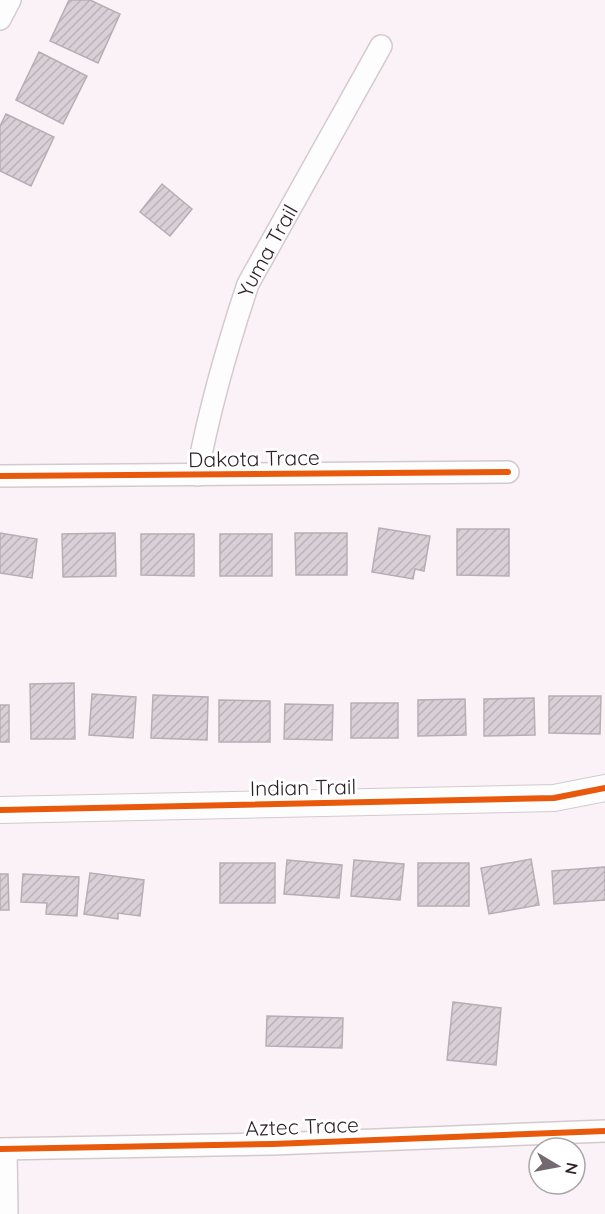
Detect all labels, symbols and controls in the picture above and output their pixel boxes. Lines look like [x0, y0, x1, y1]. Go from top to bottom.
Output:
street label: Yuma Trail [232, 200, 303, 300]
street label: Dakota Trace [188, 444, 320, 472]
street label: Indian Trail [250, 773, 356, 801]
street label: Aztec Trace [245, 1111, 359, 1141]
north arrow [527, 1136, 587, 1196]
text: N [561, 1161, 583, 1176]

